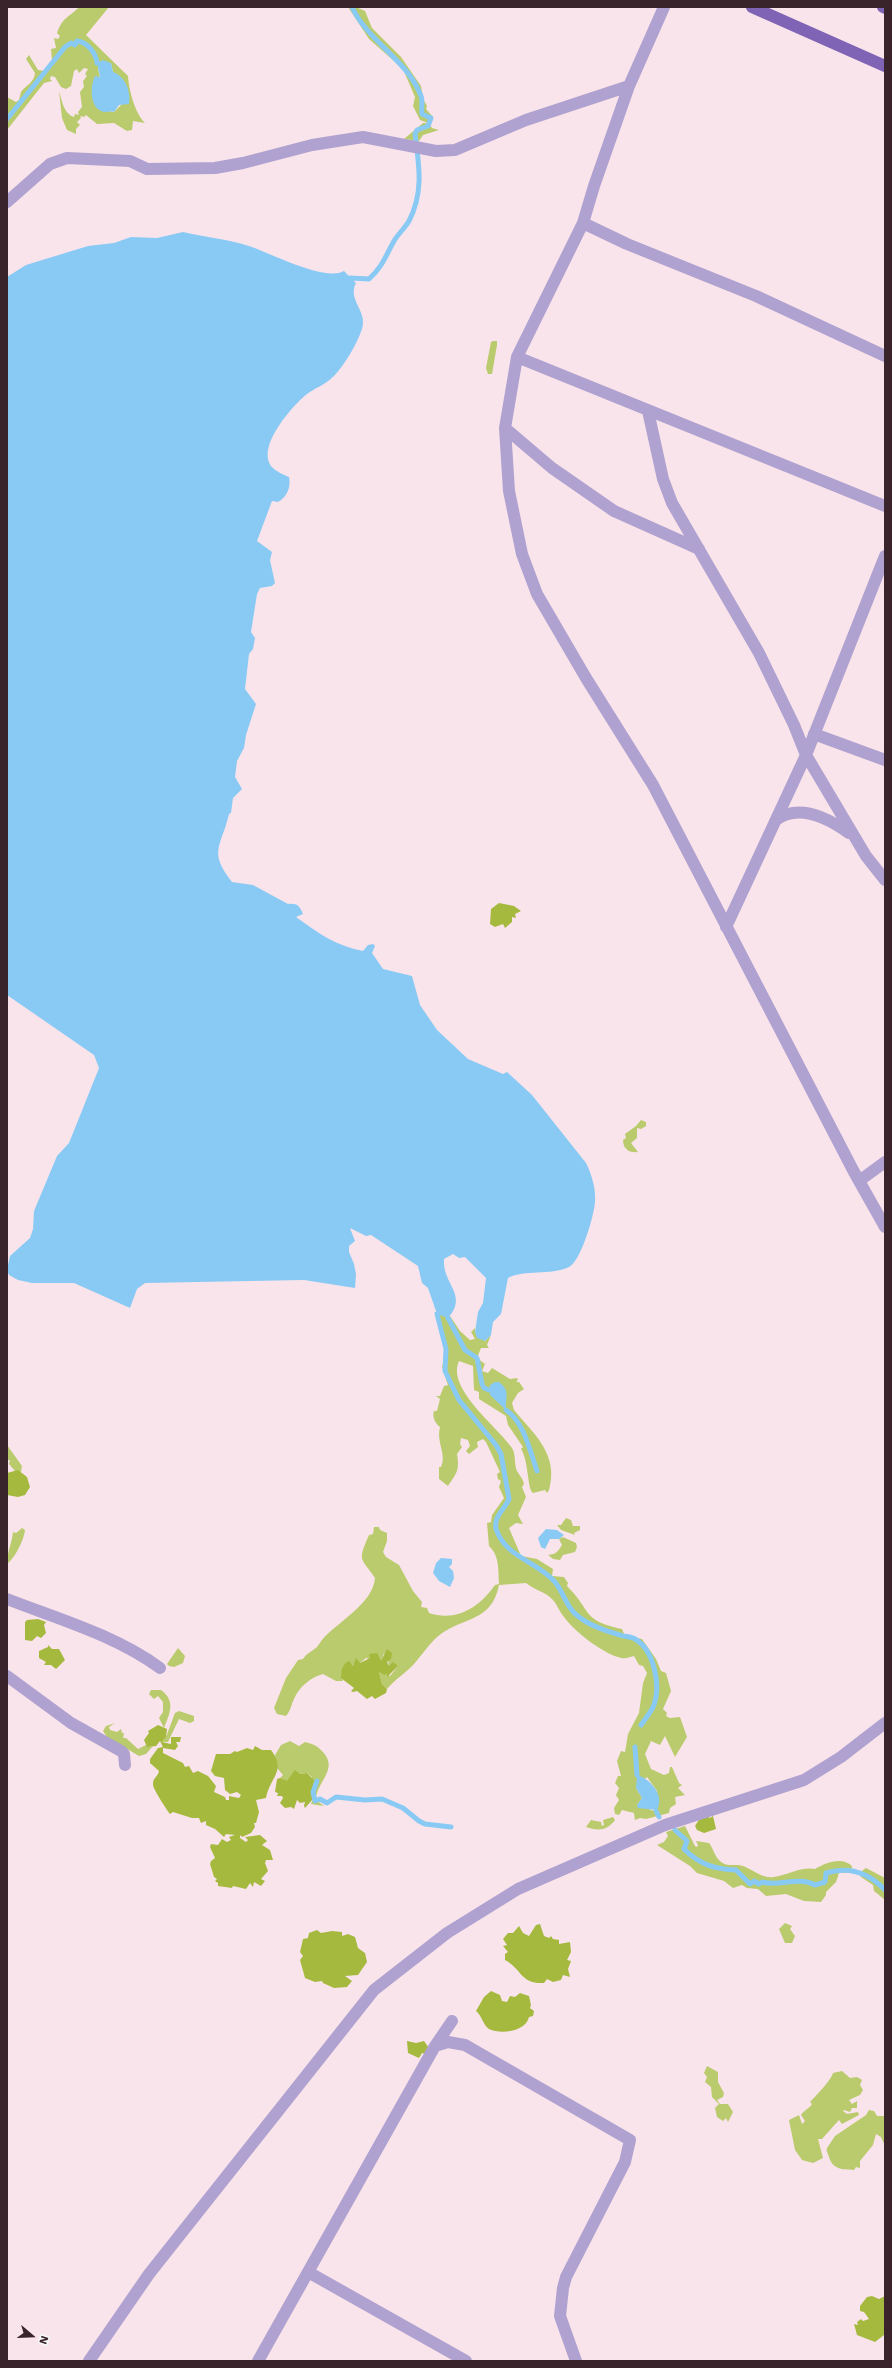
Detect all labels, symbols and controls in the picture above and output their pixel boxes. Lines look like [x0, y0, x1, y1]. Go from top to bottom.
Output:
north arrow [12, 2316, 52, 2356]
text: N [36, 2334, 51, 2346]

